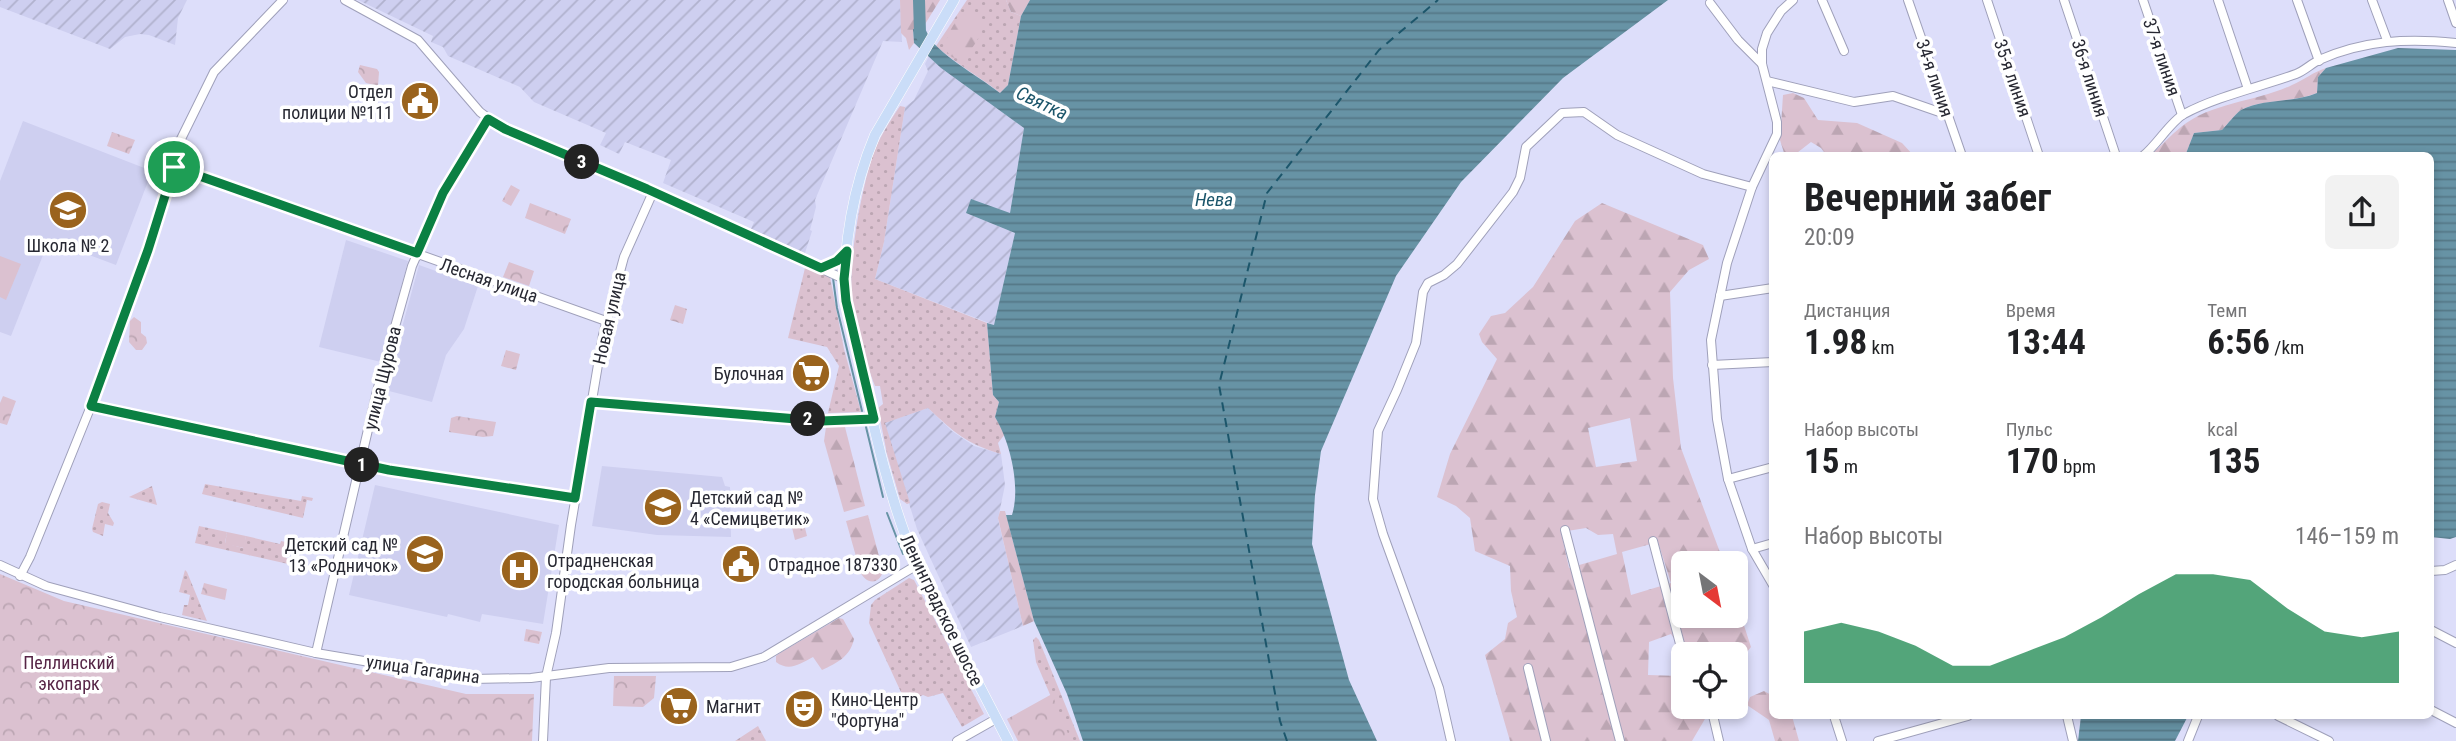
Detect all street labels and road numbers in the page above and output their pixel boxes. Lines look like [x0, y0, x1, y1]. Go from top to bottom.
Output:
street label: 37-я линия [2139, 16, 2185, 98]
street label: 34-я линия [1912, 37, 1958, 119]
street label: 35-я линия [1990, 37, 2036, 119]
street label: 36-я линия [2068, 37, 2112, 119]
street label: Лесная улица [437, 253, 541, 307]
street label: Новая улица [588, 270, 630, 366]
street label: улица Щурова [359, 324, 405, 432]
street label: Ленинградское шоссе [896, 531, 988, 689]
street label: улица Гагарина [365, 651, 481, 687]

